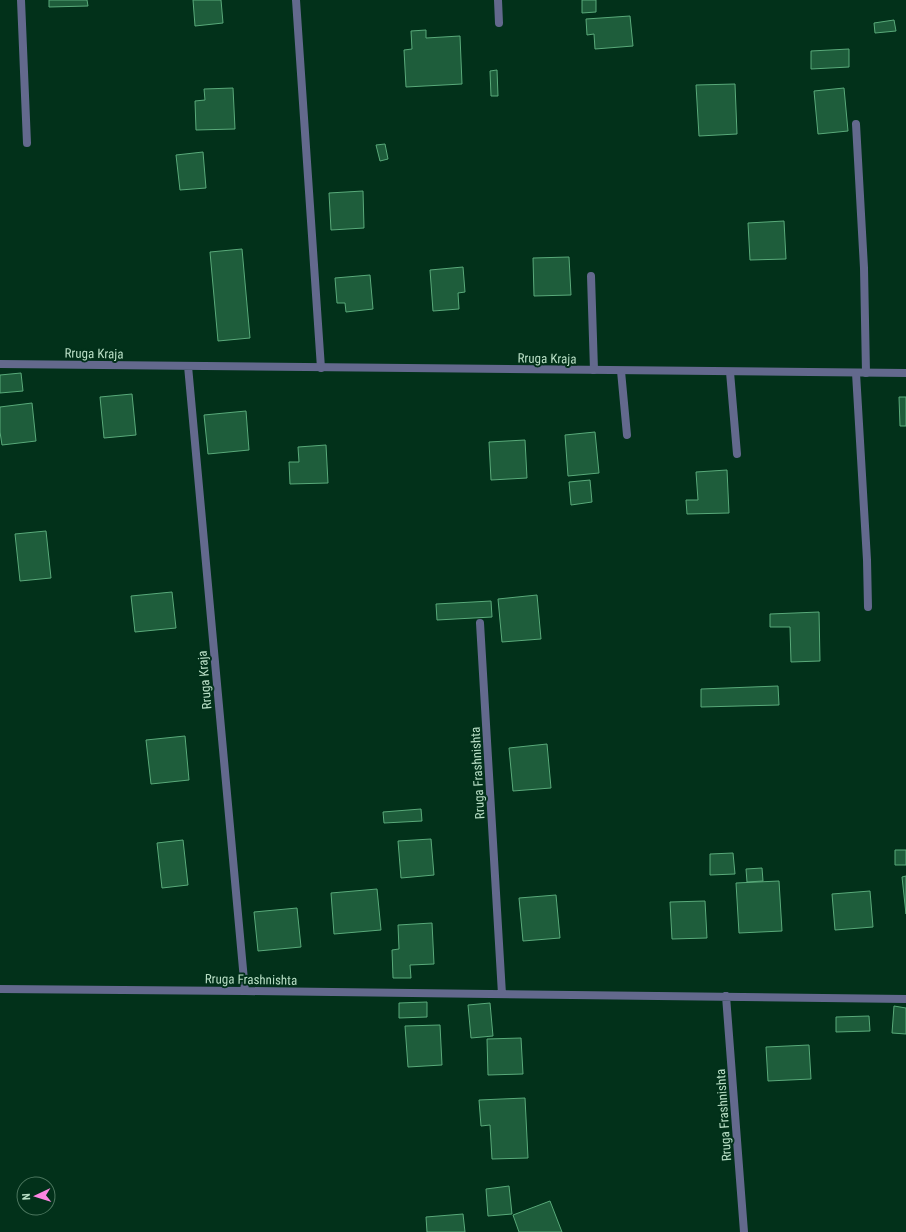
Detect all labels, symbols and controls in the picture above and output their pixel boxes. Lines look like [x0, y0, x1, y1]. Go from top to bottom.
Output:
street label: Rruga Kraja [64, 345, 124, 362]
street label: Rruga Kraja [517, 350, 577, 367]
street label: Rruga Kraja [194, 650, 215, 710]
street label: Rruga Frashnishta [468, 726, 487, 820]
street label: Rruga Frashnishta [205, 971, 297, 988]
street label: Rruga Frashnishta [713, 1068, 734, 1162]
north arrow [16, 1176, 56, 1216]
text: N [20, 1193, 33, 1200]

